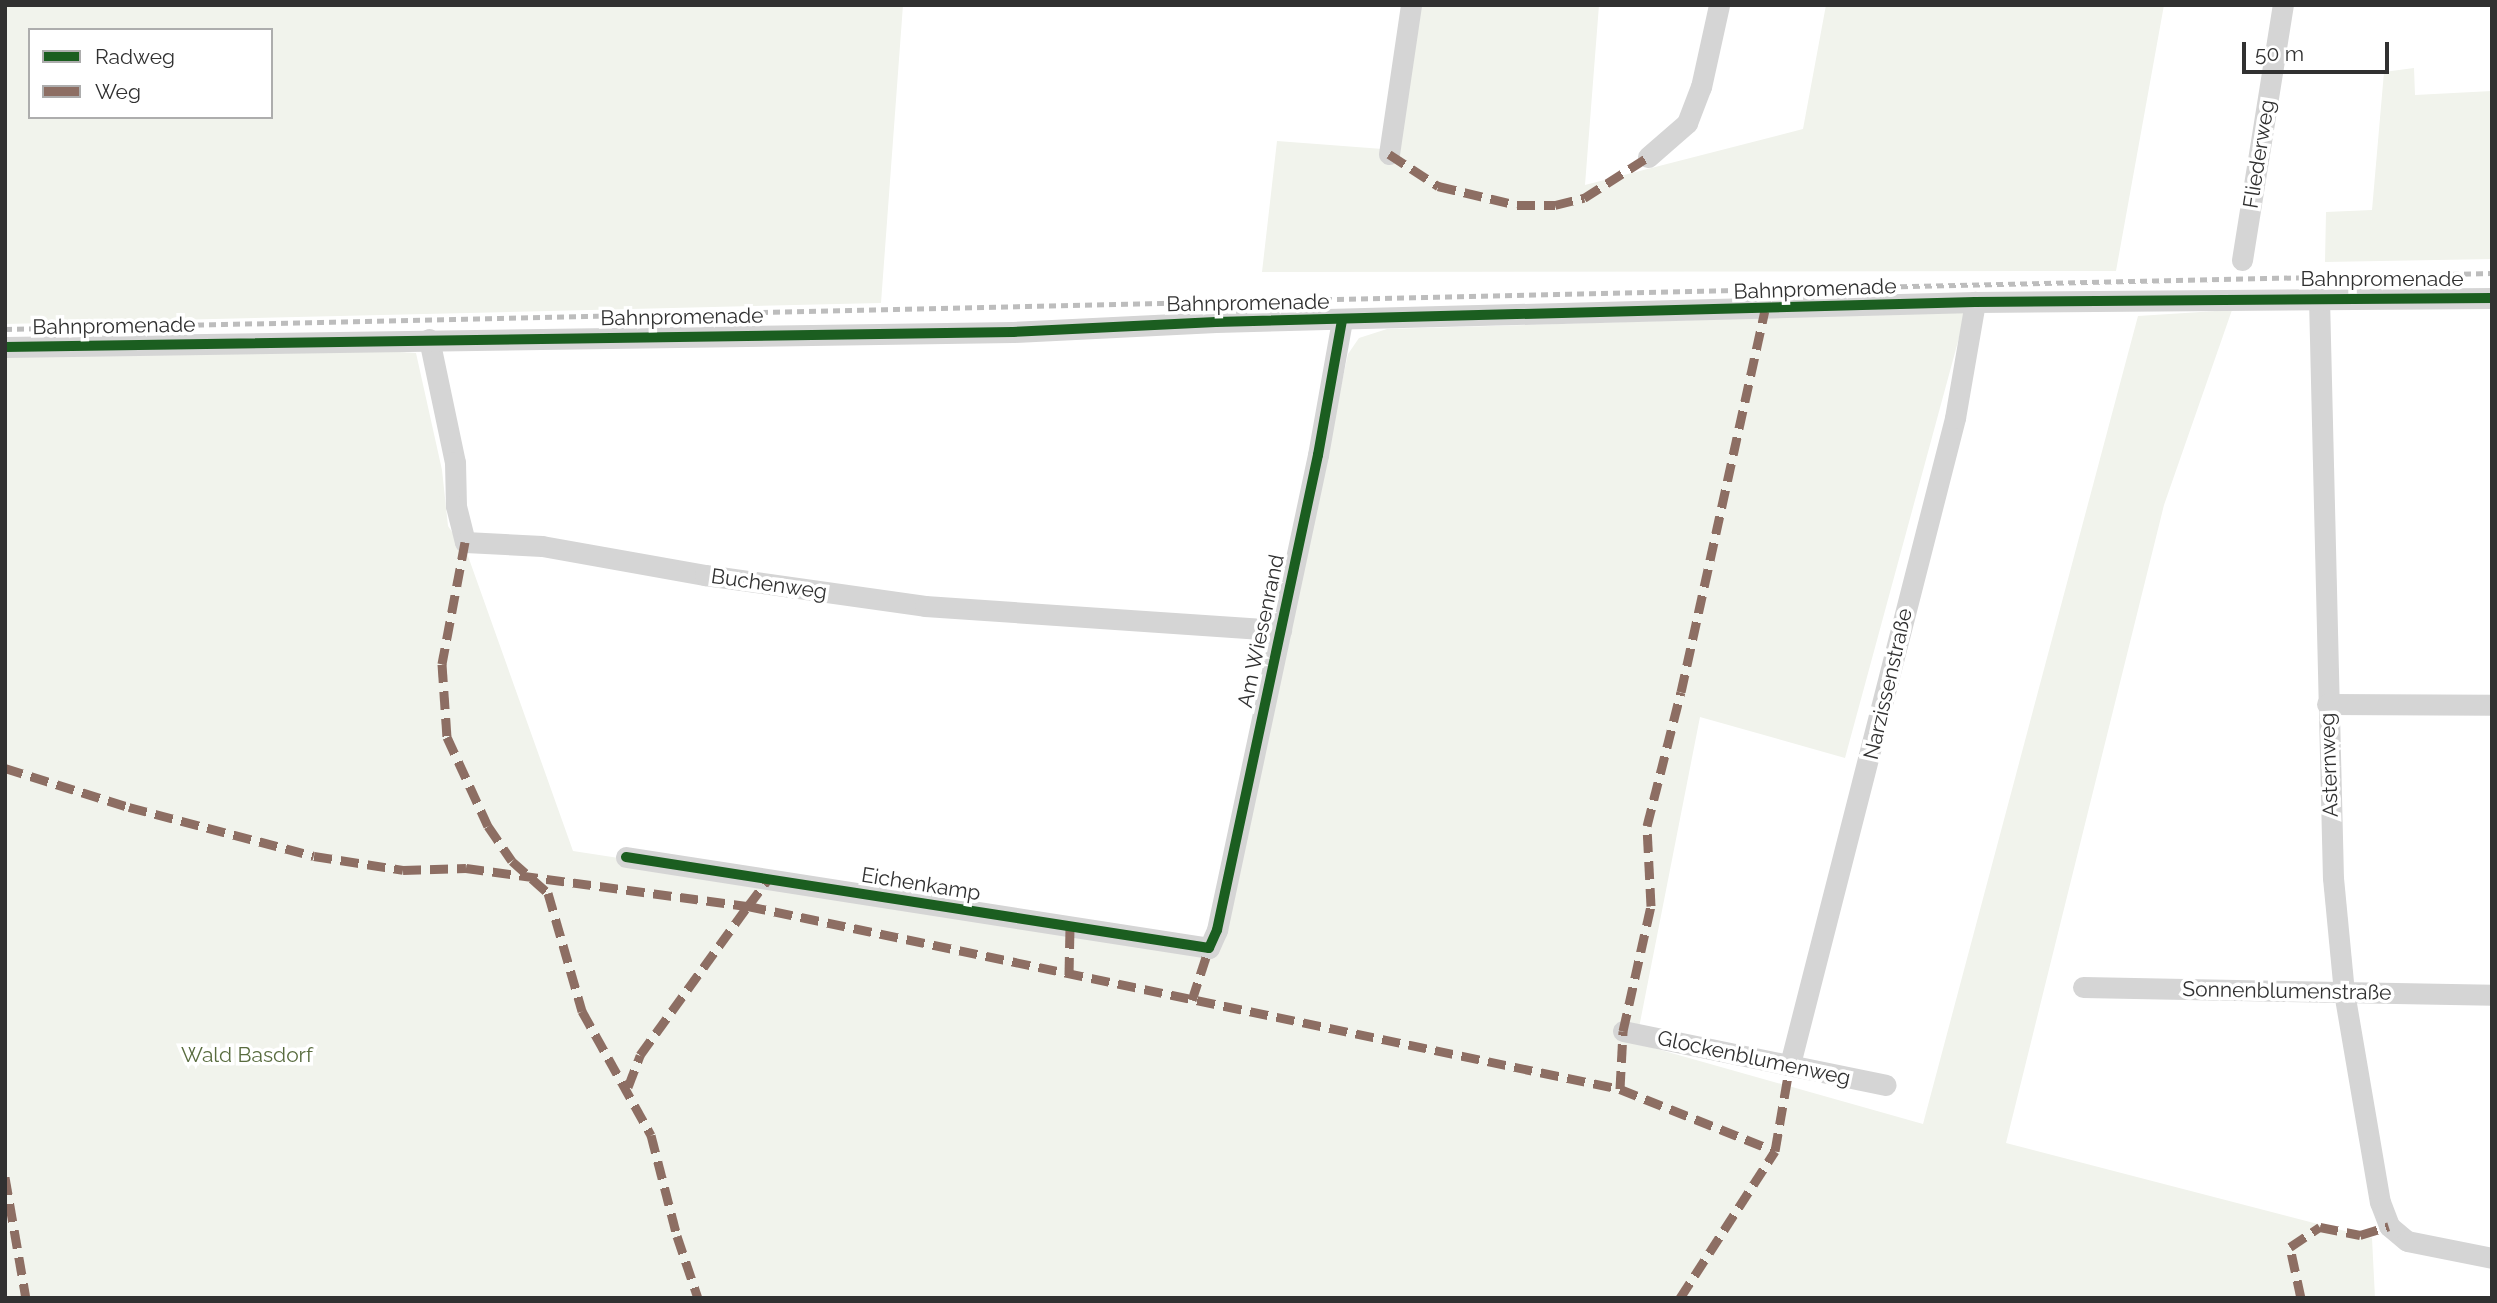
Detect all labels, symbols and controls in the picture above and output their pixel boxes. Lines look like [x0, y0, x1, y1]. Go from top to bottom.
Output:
legend [28, 28, 273, 119]
scale bar [2245, 28, 2392, 72]
text: 50 m [2255, 41, 2304, 66]
text: Radweg [95, 44, 175, 69]
text: Weg [95, 79, 141, 104]
street label: Fliederweg [2238, 98, 2280, 210]
street label: Bahnpromenade [2300, 266, 2464, 292]
street label: Bahnpromenade [1733, 274, 1897, 304]
street label: Bahnpromenade [1166, 289, 1330, 317]
street label: Bahnpromenade [600, 303, 764, 331]
street label: Bahnpromenade [32, 312, 196, 340]
street label: Am Wiesenrand [1232, 552, 1290, 710]
street label: Buchenweg [710, 563, 828, 605]
street label: Narzissenstraße [1858, 606, 1918, 762]
street label: Asternweg [2315, 712, 2343, 818]
street label: Eichenkamp [860, 862, 982, 906]
street label: Sonnenblumenstraße [2182, 977, 2392, 1005]
street label: Glockenblumenweg [1655, 1025, 1853, 1091]
park label: Wald Basdorf [181, 1042, 313, 1068]

